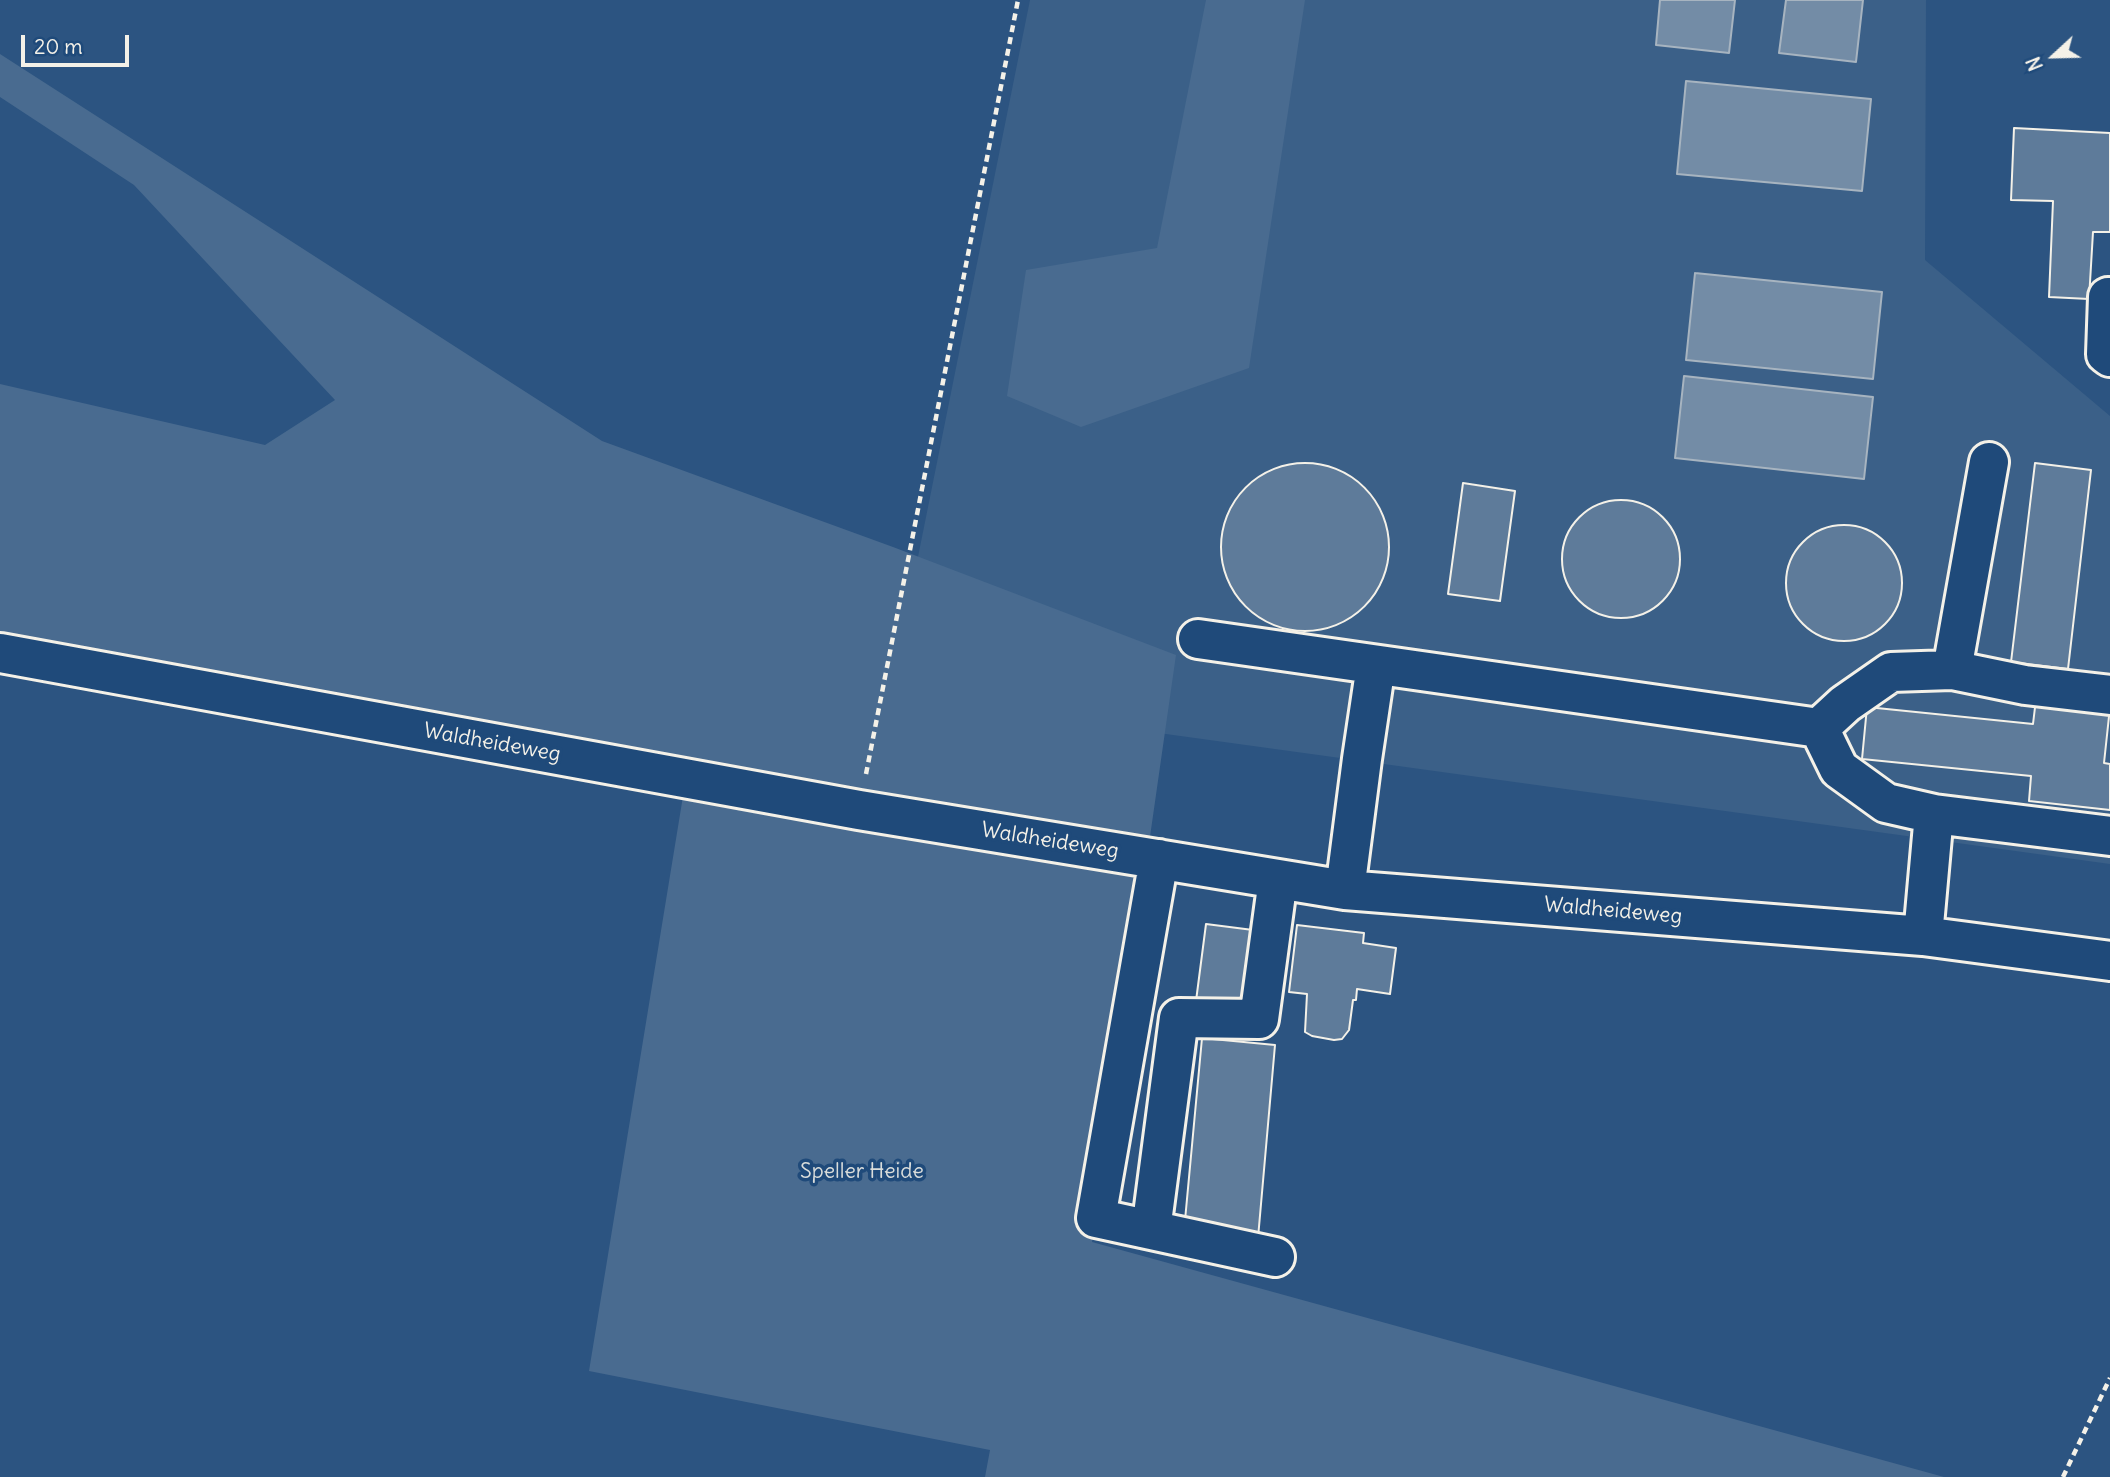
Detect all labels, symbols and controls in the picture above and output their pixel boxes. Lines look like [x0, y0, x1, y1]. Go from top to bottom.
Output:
scale bar [24, 21, 133, 65]
north arrow [2019, 21, 2089, 91]
text: 20 m [34, 33, 83, 60]
text: N [2021, 53, 2048, 74]
street label: Waldheideweg [422, 719, 562, 767]
street label: Waldheideweg [980, 818, 1120, 864]
street label: Waldheideweg [1543, 892, 1683, 930]
park label: Speller Heide [800, 1159, 924, 1185]

